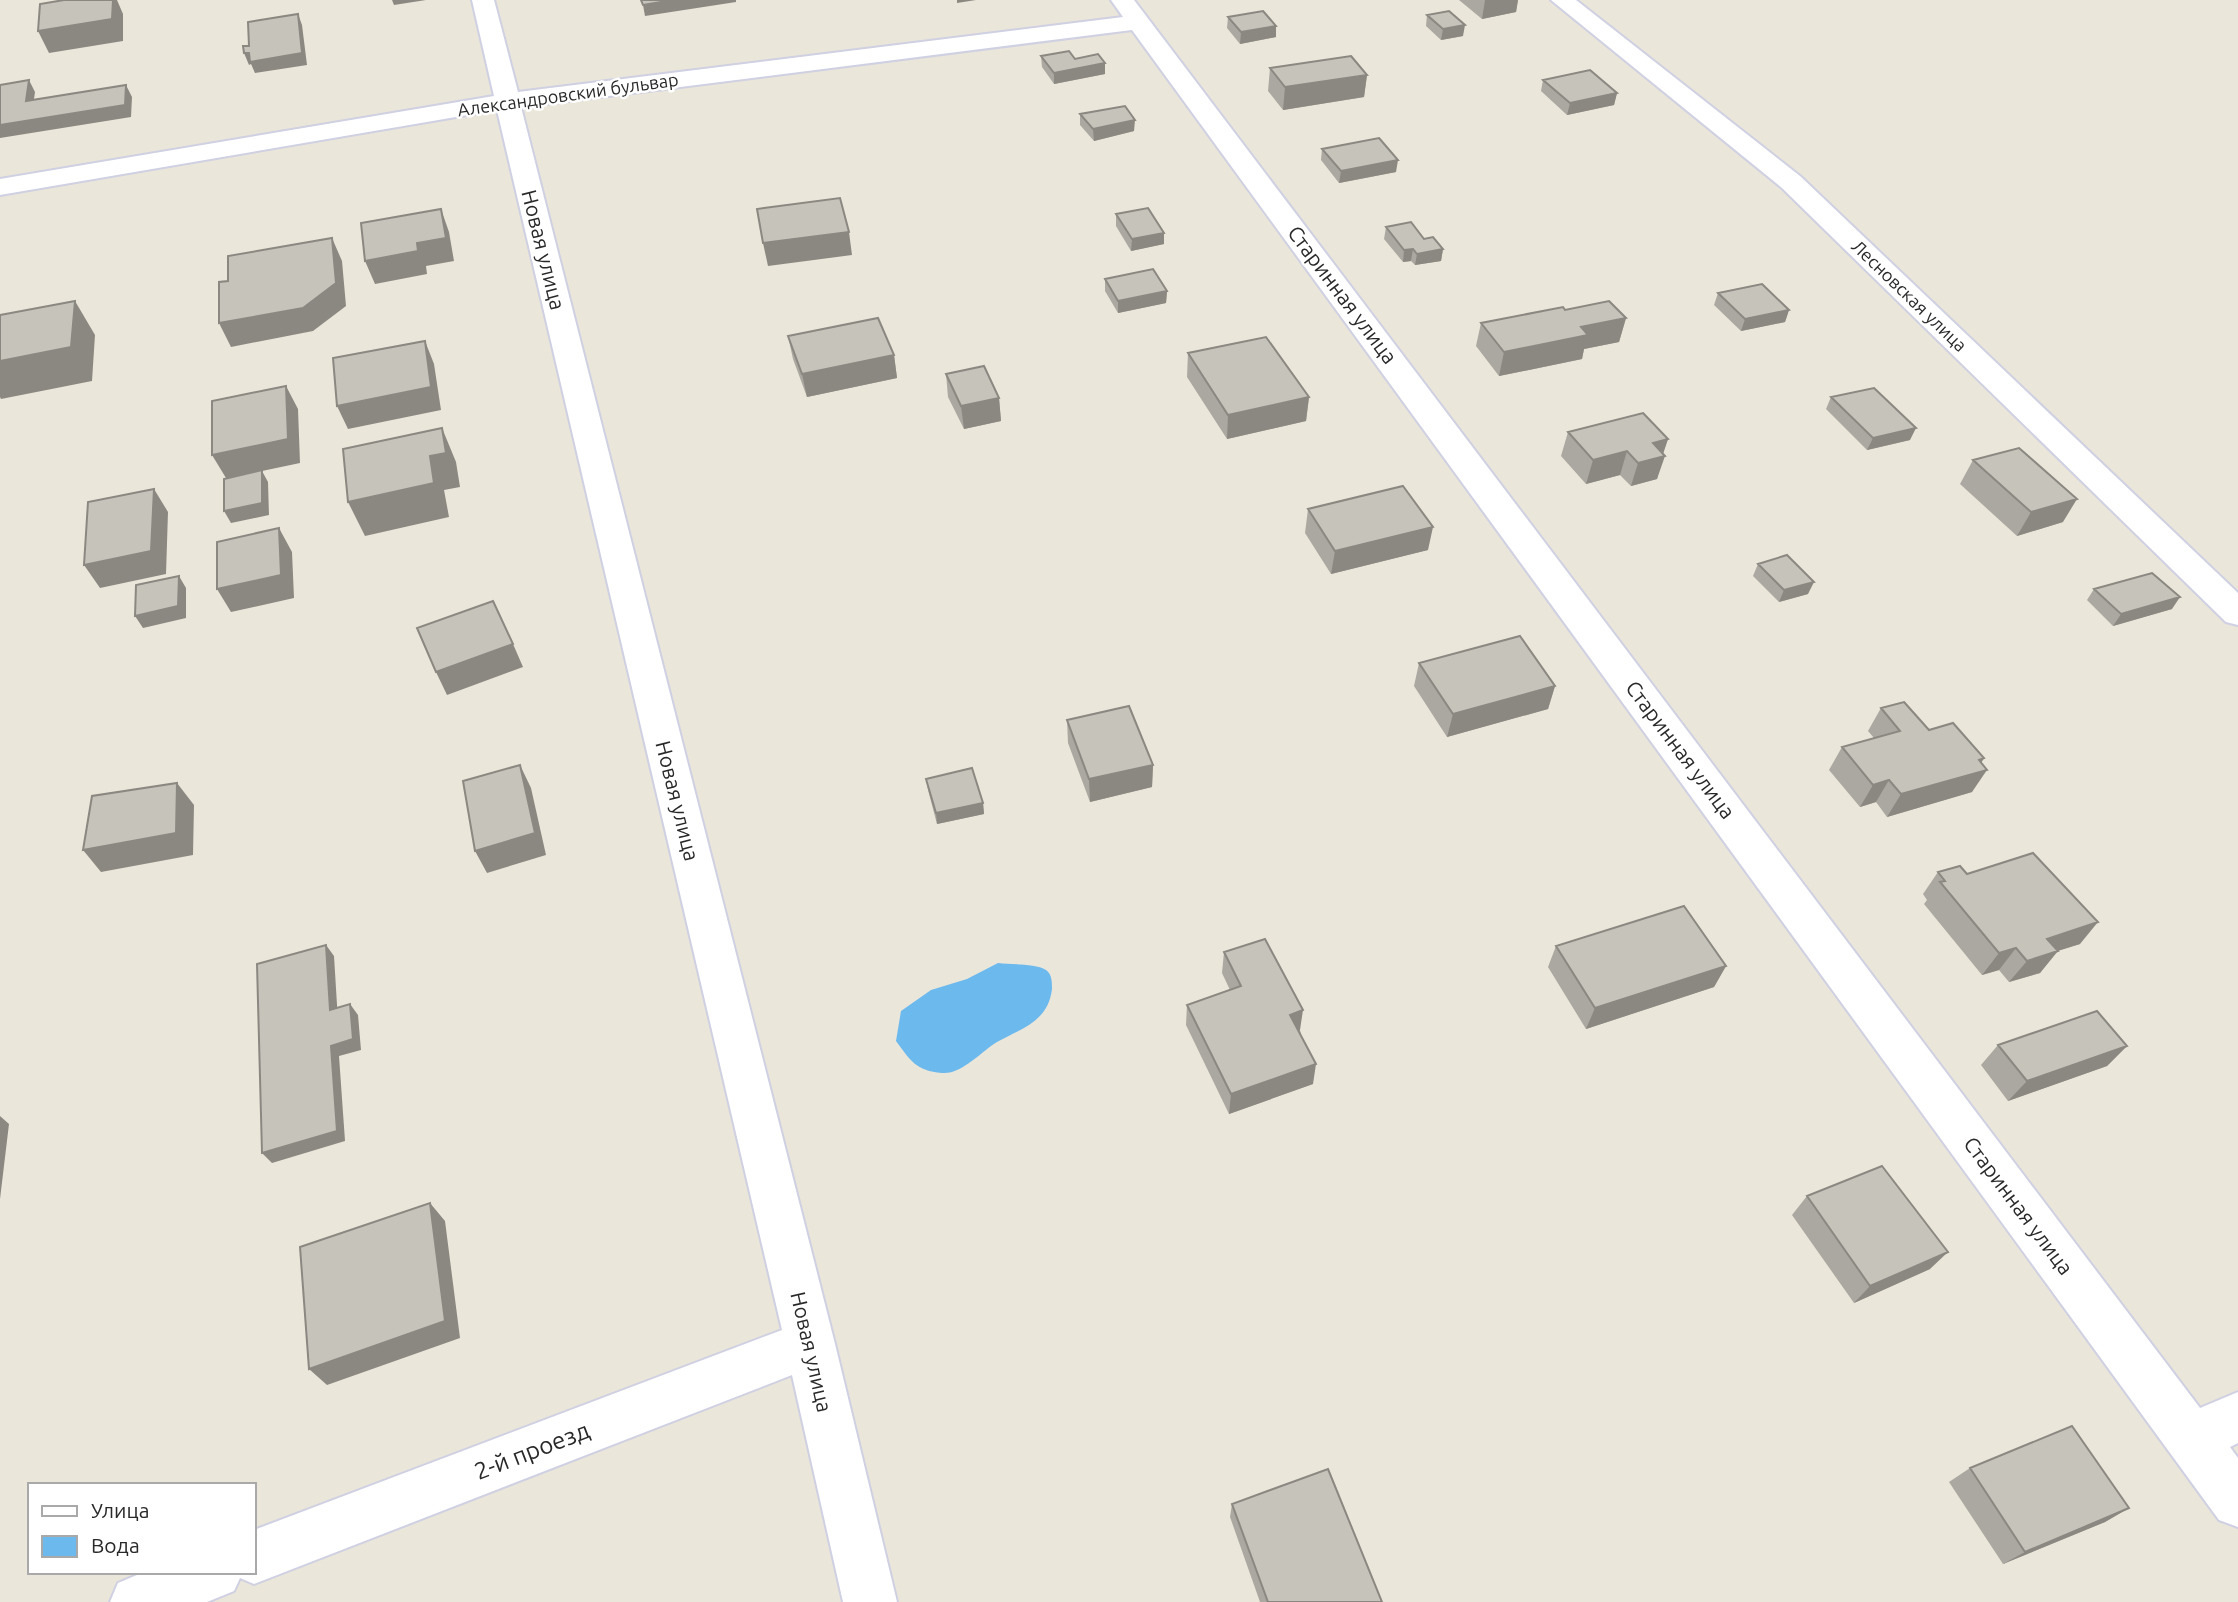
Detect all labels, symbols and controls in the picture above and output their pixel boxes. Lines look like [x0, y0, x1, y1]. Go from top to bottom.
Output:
street label: Александровский бульвар [456, 69, 680, 119]
street label: Новая улица [517, 187, 570, 312]
street label: Старинная улица [1283, 221, 1402, 368]
street label: Лесновская улица [1848, 235, 1971, 355]
street label: Старинная улица [1621, 676, 1740, 823]
street label: Новая улица [651, 738, 704, 863]
street label: Старинная улица [1959, 1132, 2078, 1279]
street label: Новая улица [786, 1289, 837, 1414]
street label: 2-й проезд [471, 1416, 593, 1485]
legend [28, 1483, 256, 1574]
text: Улица [91, 1498, 149, 1522]
text: Вода [91, 1533, 140, 1557]

